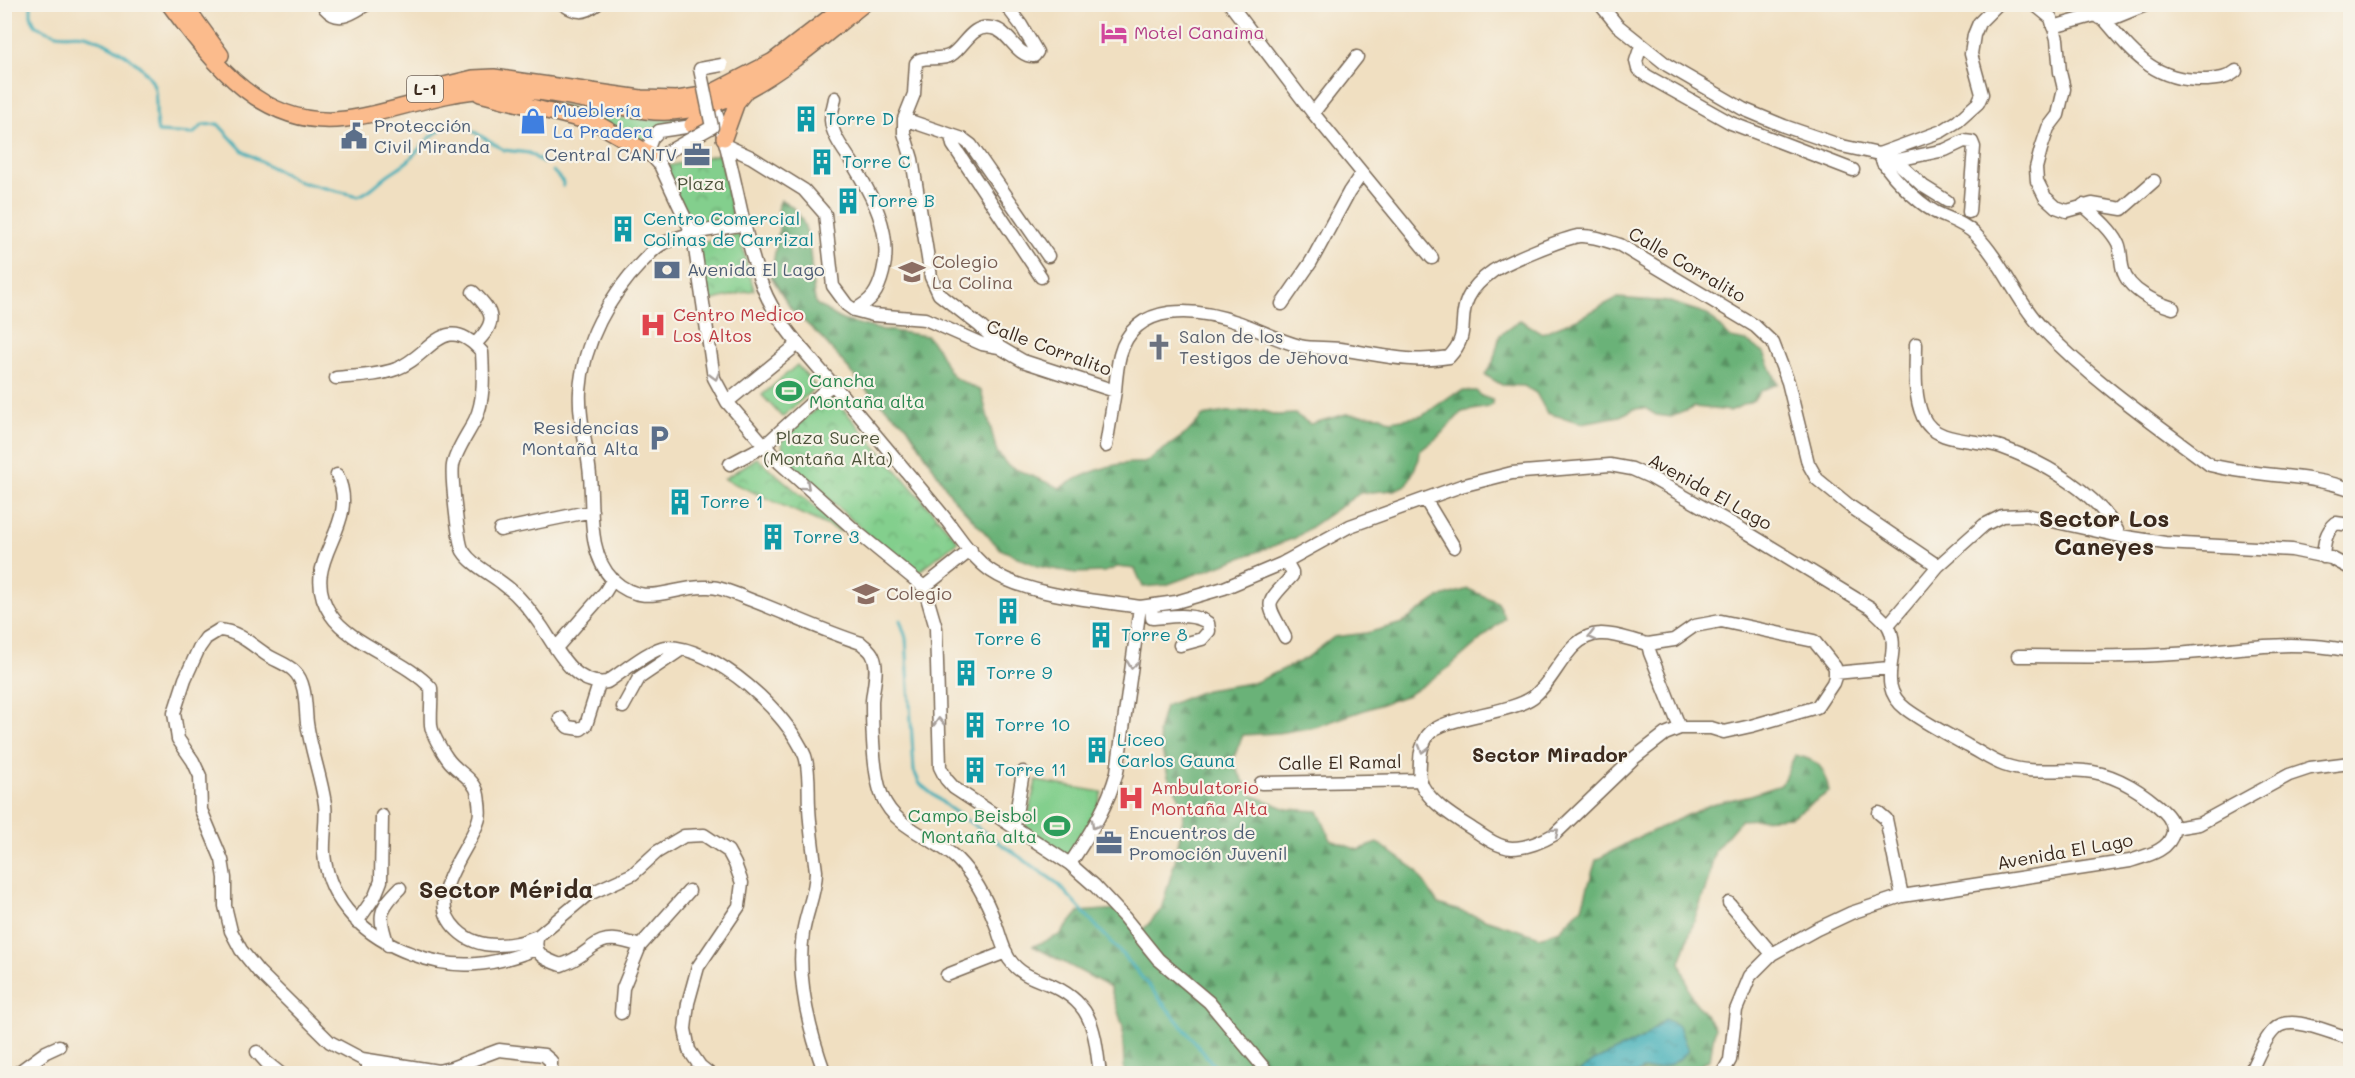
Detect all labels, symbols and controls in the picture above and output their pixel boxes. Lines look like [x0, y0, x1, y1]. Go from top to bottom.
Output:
hotel icon: Motel Canaima [1099, 18, 1129, 48]
place label: Motel Canaima [1134, 20, 1265, 44]
road number: L-1 [407, 76, 443, 102]
place label: Mueblería La Pradera [553, 98, 654, 143]
building icon: Torre D [791, 104, 821, 134]
shop icon: Mueblería La Pradera [518, 106, 548, 136]
place label: Torre D [826, 106, 894, 130]
place label: Protección Civil Miranda [374, 113, 490, 158]
public building icon: Protección Civil Miranda [339, 121, 369, 151]
office icon: Central CANTV [682, 140, 712, 170]
place label: Central CANTV [544, 142, 677, 166]
building icon: Torre C [807, 147, 837, 177]
place label: Torre C [842, 149, 911, 173]
park label: Plaza [677, 171, 725, 195]
building icon: Torre B [833, 186, 863, 216]
place label: Torre B [868, 188, 935, 212]
place label: Centro Comercial Colinas de Carrizal [643, 206, 814, 251]
building icon: Centro Comercial Colinas de Carrizal [608, 214, 638, 244]
street label: Calle Corralito [1625, 221, 1751, 308]
place label: Colegio La Colina [932, 249, 1013, 294]
bank icon: Avenida El Lago [652, 255, 682, 285]
place label: Avenida El Lago [687, 257, 825, 281]
school or university icon: Colegio La Colina [897, 257, 927, 287]
place label: Centro Medico Los Altos [673, 302, 804, 347]
hospital icon: Centro Medico Los Altos [638, 310, 668, 340]
street label: Calle Corralito [983, 313, 1116, 381]
place label: Salon de los Testigos de Jehova [1179, 324, 1349, 369]
church icon: Salon de los Testigos de Jehova [1144, 332, 1174, 362]
place label: Cancha Montaña alta [809, 368, 925, 413]
one-way arrow [708, 370, 721, 380]
sports icon: Cancha Montaña alta [774, 376, 804, 406]
place label: Residencias Montaña Alta [522, 415, 639, 460]
parking icon: Residencias Montaña Alta [644, 423, 674, 453]
park label: Plaza Sucre (Montaña Alta) [763, 425, 893, 470]
street label: Avenida El Lago [1645, 447, 1777, 535]
one-way arrow [800, 479, 811, 490]
building icon: Torre 1 [665, 487, 695, 517]
place label: Torre 1 [700, 489, 764, 513]
district label: Sector Los Caneyes [2039, 502, 2169, 561]
building icon: Torre 3 [758, 522, 788, 552]
place label: Torre 3 [793, 524, 859, 548]
school or university icon: Colegio [851, 579, 881, 609]
place label: Colegio [886, 581, 952, 605]
building icon: Torre 6 [993, 596, 1023, 626]
building icon: Torre 8 [1086, 620, 1116, 650]
place label: Torre 8 [1121, 622, 1188, 646]
place label: Torre 6 [975, 626, 1041, 650]
one-way arrow [1587, 629, 1597, 642]
building icon: Torre 9 [951, 658, 981, 688]
place label: Torre 9 [986, 660, 1053, 684]
one-way arrow [1127, 660, 1139, 670]
building icon: Torre 10 [960, 710, 990, 740]
place label: Torre 10 [995, 712, 1070, 736]
one-way arrow [932, 717, 945, 726]
place label: Liceo Carlos Gauna [1117, 727, 1235, 772]
building icon: Liceo Carlos Gauna [1082, 735, 1112, 765]
district label: Sector Mirador [1472, 741, 1628, 767]
one-way arrow [1418, 743, 1430, 754]
street label: Calle El Ramal [1278, 749, 1402, 775]
building icon: Torre 11 [960, 755, 990, 785]
place label: Torre 11 [995, 757, 1067, 781]
place label: Ambulatorio Montaña Alta [1151, 775, 1268, 820]
hospital icon: Ambulatorio Montaña Alta [1116, 783, 1146, 813]
place label: Campo Beisbol Montaña alta [908, 803, 1037, 848]
sports icon: Campo Beisbol Montaña alta [1042, 811, 1072, 841]
one-way arrow [1090, 819, 1102, 829]
place label: Encuentros de Promoción Juvenil [1129, 820, 1288, 865]
street label: Avenida El Lago [1995, 827, 2135, 875]
office icon: Encuentros de Promoción Juvenil [1094, 828, 1124, 858]
one-way arrow [1548, 829, 1559, 840]
district label: Sector Mérida [419, 873, 593, 904]

